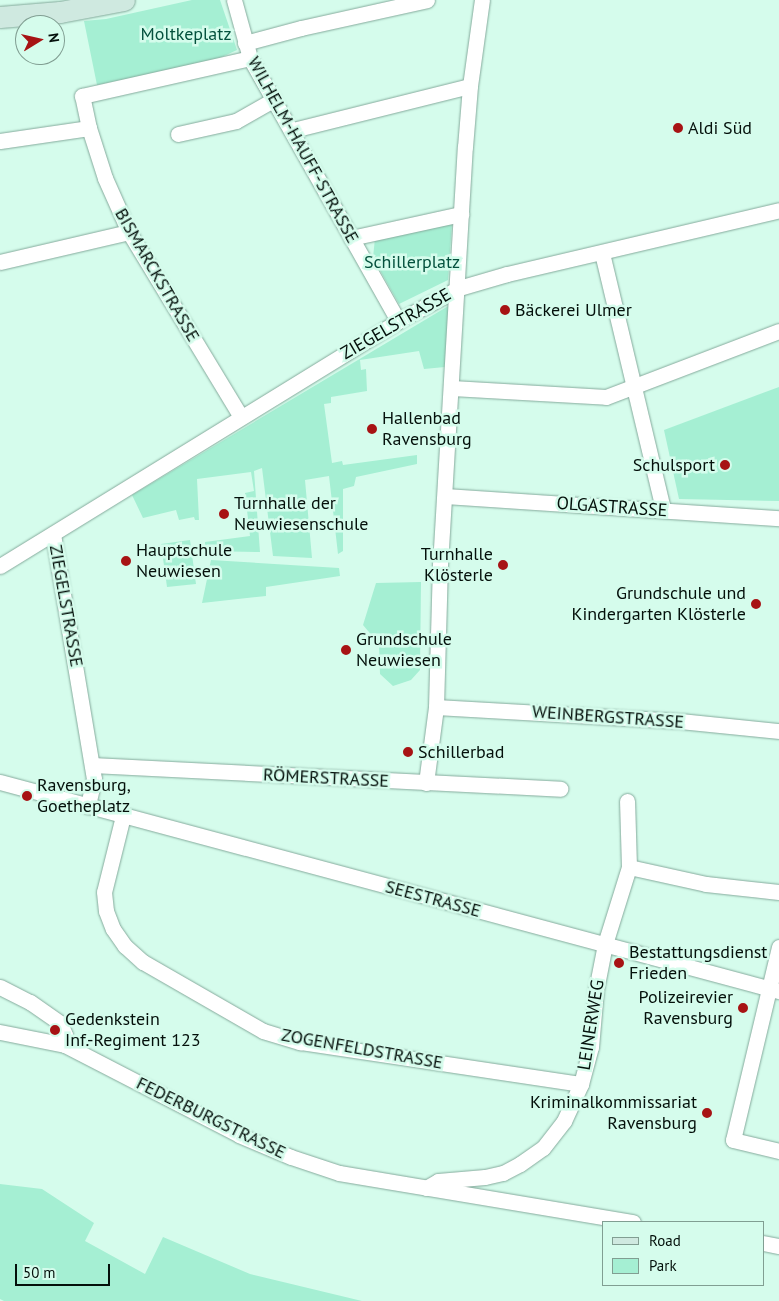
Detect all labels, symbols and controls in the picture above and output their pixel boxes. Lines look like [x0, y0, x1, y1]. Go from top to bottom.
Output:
north arrow [15, 15, 65, 65]
park label: Moltkeplatz [141, 23, 231, 45]
text: N [44, 32, 63, 44]
street label: WILHELM-HAUFF-STRASSE [243, 53, 363, 247]
place label: Aldi Süd [688, 117, 752, 139]
marker: Aldi Süd [672, 122, 684, 134]
street label: BISMARCKSTRASSE [110, 205, 204, 345]
park label: Schillerplatz [364, 251, 460, 273]
street label: ZIEGELSTRASSE [337, 284, 455, 364]
place label: Bäckerei Ulmer [515, 299, 632, 321]
marker: Bäckerei Ulmer [499, 304, 511, 316]
place label: Hallenbad Ravensburg [382, 408, 472, 450]
marker: Hallenbad Ravensburg [366, 423, 378, 435]
place label: Schulsport [633, 454, 715, 476]
marker: Schulsport [719, 459, 731, 471]
street label: OLGASTRASSE [556, 492, 668, 522]
place label: Turnhalle der Neuwiesenschule [234, 493, 368, 536]
marker: Turnhalle der Neuwiesenschule [218, 508, 230, 520]
place label: Hauptschule Neuwiesen [136, 540, 232, 582]
street label: ZIEGELSTRASSE [45, 543, 87, 669]
place label: Turnhalle Klösterle [421, 544, 493, 586]
marker: Hauptschule Neuwiesen [120, 555, 132, 567]
marker: Turnhalle Klösterle [497, 559, 509, 571]
place label: Grundschule und Kindergarten Klösterle [571, 583, 746, 626]
marker: Grundschule und Kindergarten Klösterle [750, 598, 762, 610]
place label: Grundschule Neuwiesen [356, 629, 452, 672]
marker: Grundschule Neuwiesen [340, 644, 352, 656]
street label: WEINBERGSTRASSE [531, 701, 685, 733]
place label: Schillerbad [418, 741, 504, 763]
marker: Schillerbad [402, 746, 414, 758]
street label: RÖMERSTRASSE [263, 764, 389, 792]
place label: Ravensburg, Goetheplatz [37, 775, 131, 818]
marker: Ravensburg, Goetheplatz [21, 790, 33, 802]
street label: SEESTRASSE [383, 876, 483, 922]
place label: Bestattungsdienst Frieden [629, 942, 767, 984]
marker: Bestattungsdienst Frieden [613, 957, 625, 969]
street label: LEINERWEG [573, 978, 609, 1072]
place label: Polizeirevier Ravensburg [639, 987, 733, 1030]
marker: Polizeirevier Ravensburg [737, 1002, 749, 1014]
place label: Gedenkstein Inf.-Regiment 123 [65, 1009, 201, 1052]
marker: Gedenkstein Inf.-Regiment 123 [49, 1024, 61, 1036]
street label: ZOGENFELDSTRASSE [280, 1024, 444, 1074]
street label: FEDERBURGSTRASSE [133, 1072, 289, 1164]
place label: Kriminalkommissariat Ravensburg [530, 1092, 697, 1134]
marker: Kriminalkommissariat Ravensburg [701, 1107, 713, 1119]
legend [602, 1221, 764, 1286]
text: Road [649, 1231, 681, 1250]
scale bar [18, 1254, 112, 1286]
text: Park [649, 1256, 677, 1275]
text: 50 m [23, 1263, 56, 1282]

